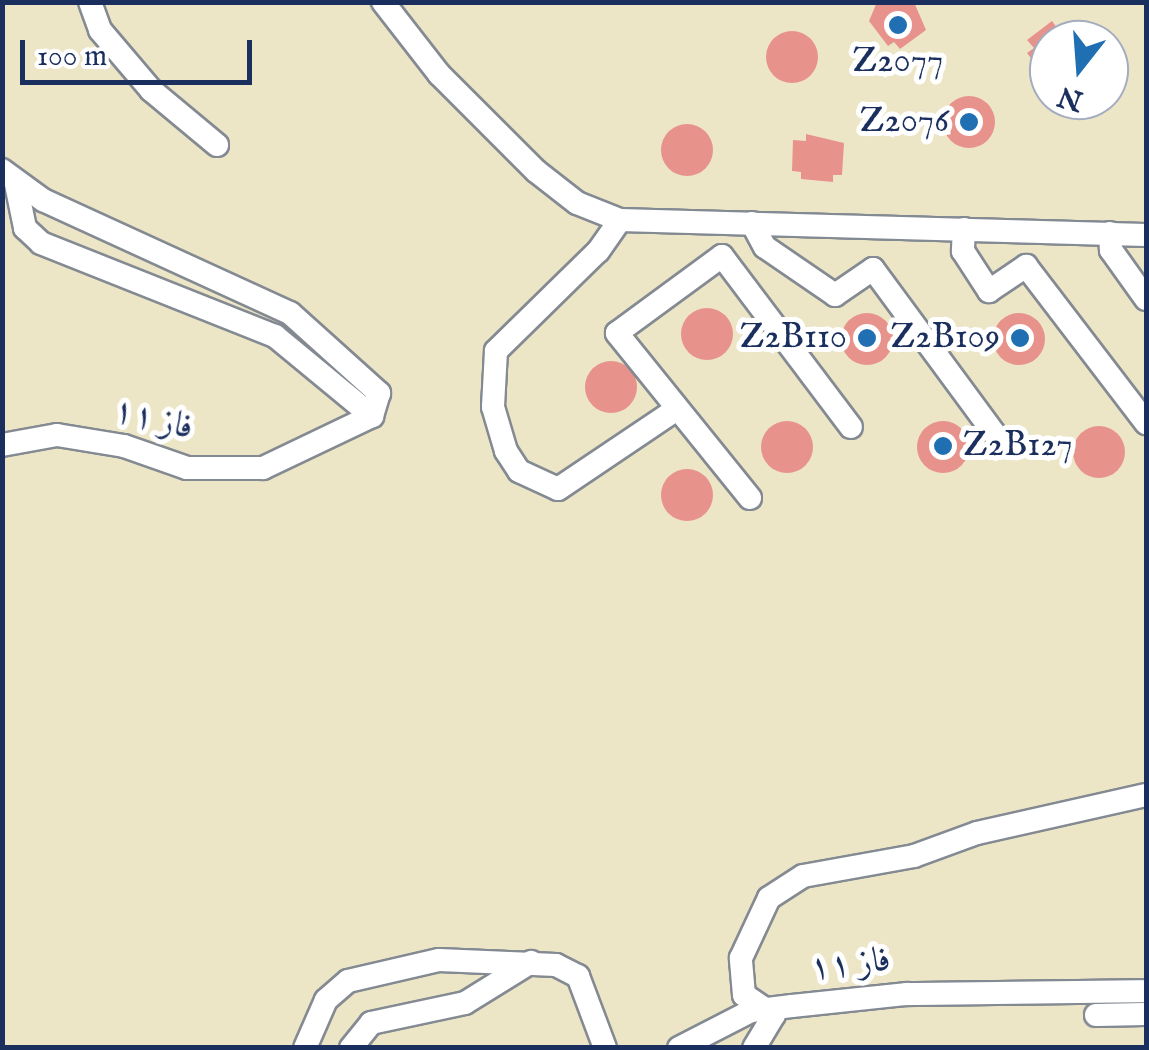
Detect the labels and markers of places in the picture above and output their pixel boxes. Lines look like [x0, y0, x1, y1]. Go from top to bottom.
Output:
marker: Z2077 [887, 14, 909, 36]
place label: Z2077 [853, 41, 943, 83]
place label: Z2076 [860, 101, 949, 143]
marker: Z2076 [958, 111, 980, 133]
place label: Z2B110 [740, 317, 847, 359]
place label: Z2B109 [891, 317, 1000, 359]
marker: Z2B110 [856, 327, 878, 349]
marker: Z2B109 [1009, 327, 1031, 349]
place label: Z2B127 [963, 425, 1073, 467]
marker: Z2B127 [932, 435, 954, 457]

